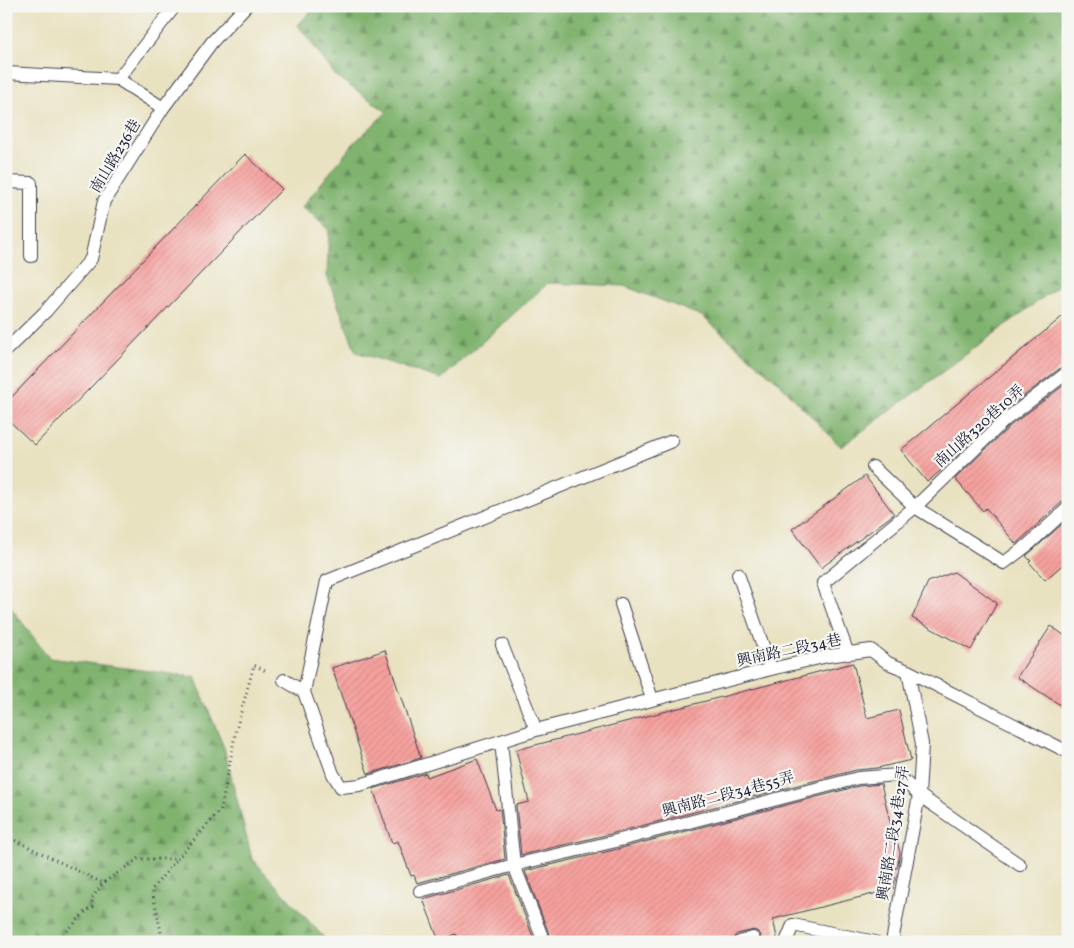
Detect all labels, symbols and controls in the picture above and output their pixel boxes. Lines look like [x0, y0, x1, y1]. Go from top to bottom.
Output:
street label: 南山路236巷 [86, 116, 147, 198]
street label: 南山路320巷10弄 [930, 381, 1030, 473]
street label: 興南路二段34巷 [735, 630, 844, 673]
street label: 興南路二段34巷27弄 [873, 764, 916, 902]
street label: 興南路二段34巷55弄 [660, 768, 797, 823]

